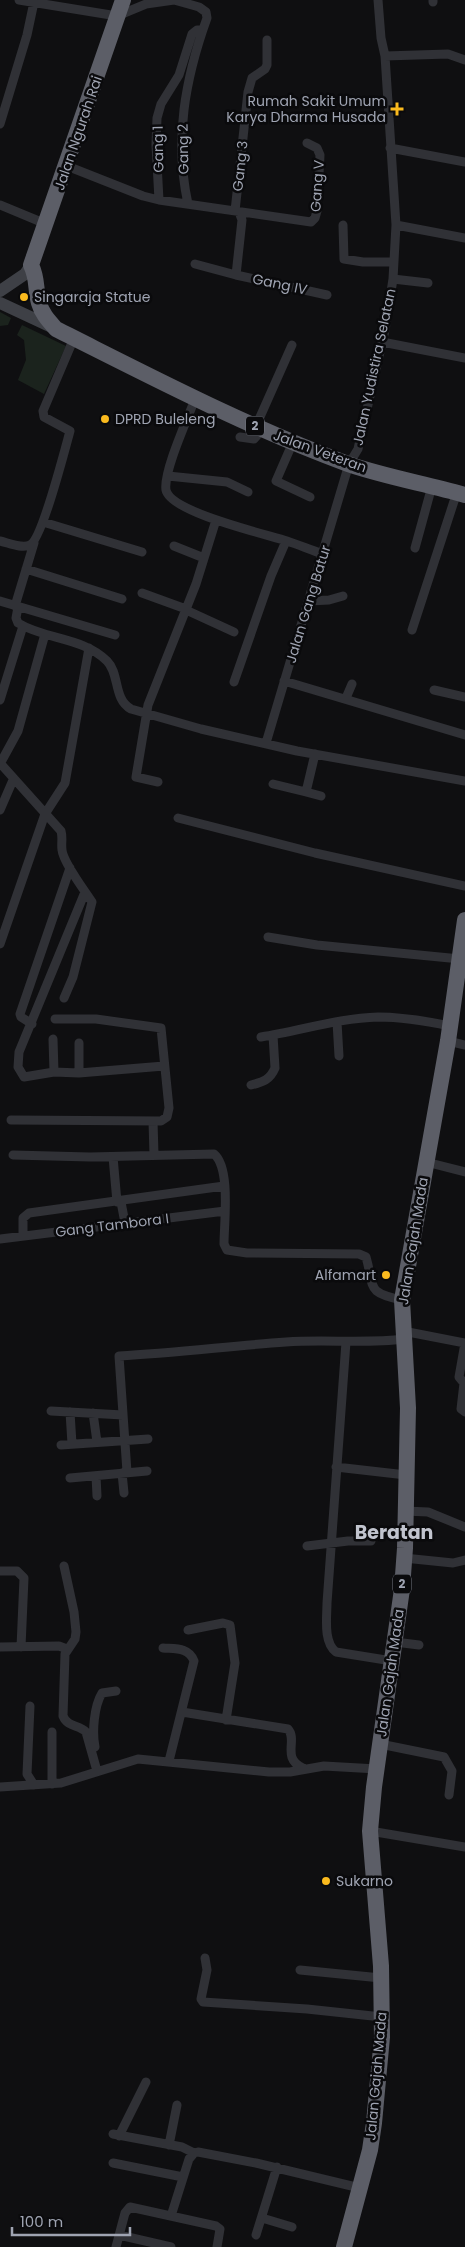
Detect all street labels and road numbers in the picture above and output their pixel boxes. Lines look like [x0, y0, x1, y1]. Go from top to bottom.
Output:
street label: Jalan Ngurah Rai [49, 73, 107, 193]
street label: Gang 2 [173, 124, 193, 174]
street label: Gang 1 [148, 125, 168, 173]
street label: Gang 3 [227, 140, 253, 192]
street label: Gang V [305, 159, 329, 213]
street label: Gang IV [251, 268, 310, 300]
street label: Jalan Yudistira Selatan [348, 287, 400, 447]
road number: 2 [246, 416, 264, 436]
street label: Jalan Veteran [271, 425, 369, 477]
street label: Jalan Gang Batur [281, 543, 335, 665]
street label: Jalan Gajah Mada [393, 1176, 433, 1306]
street label: Gang Tambora I [54, 1208, 170, 1242]
road number: 2 [393, 1575, 411, 1594]
street label: Jalan Gajah Mada [371, 1608, 409, 1738]
street label: Jalan Gajah Mada [360, 2011, 392, 2141]

